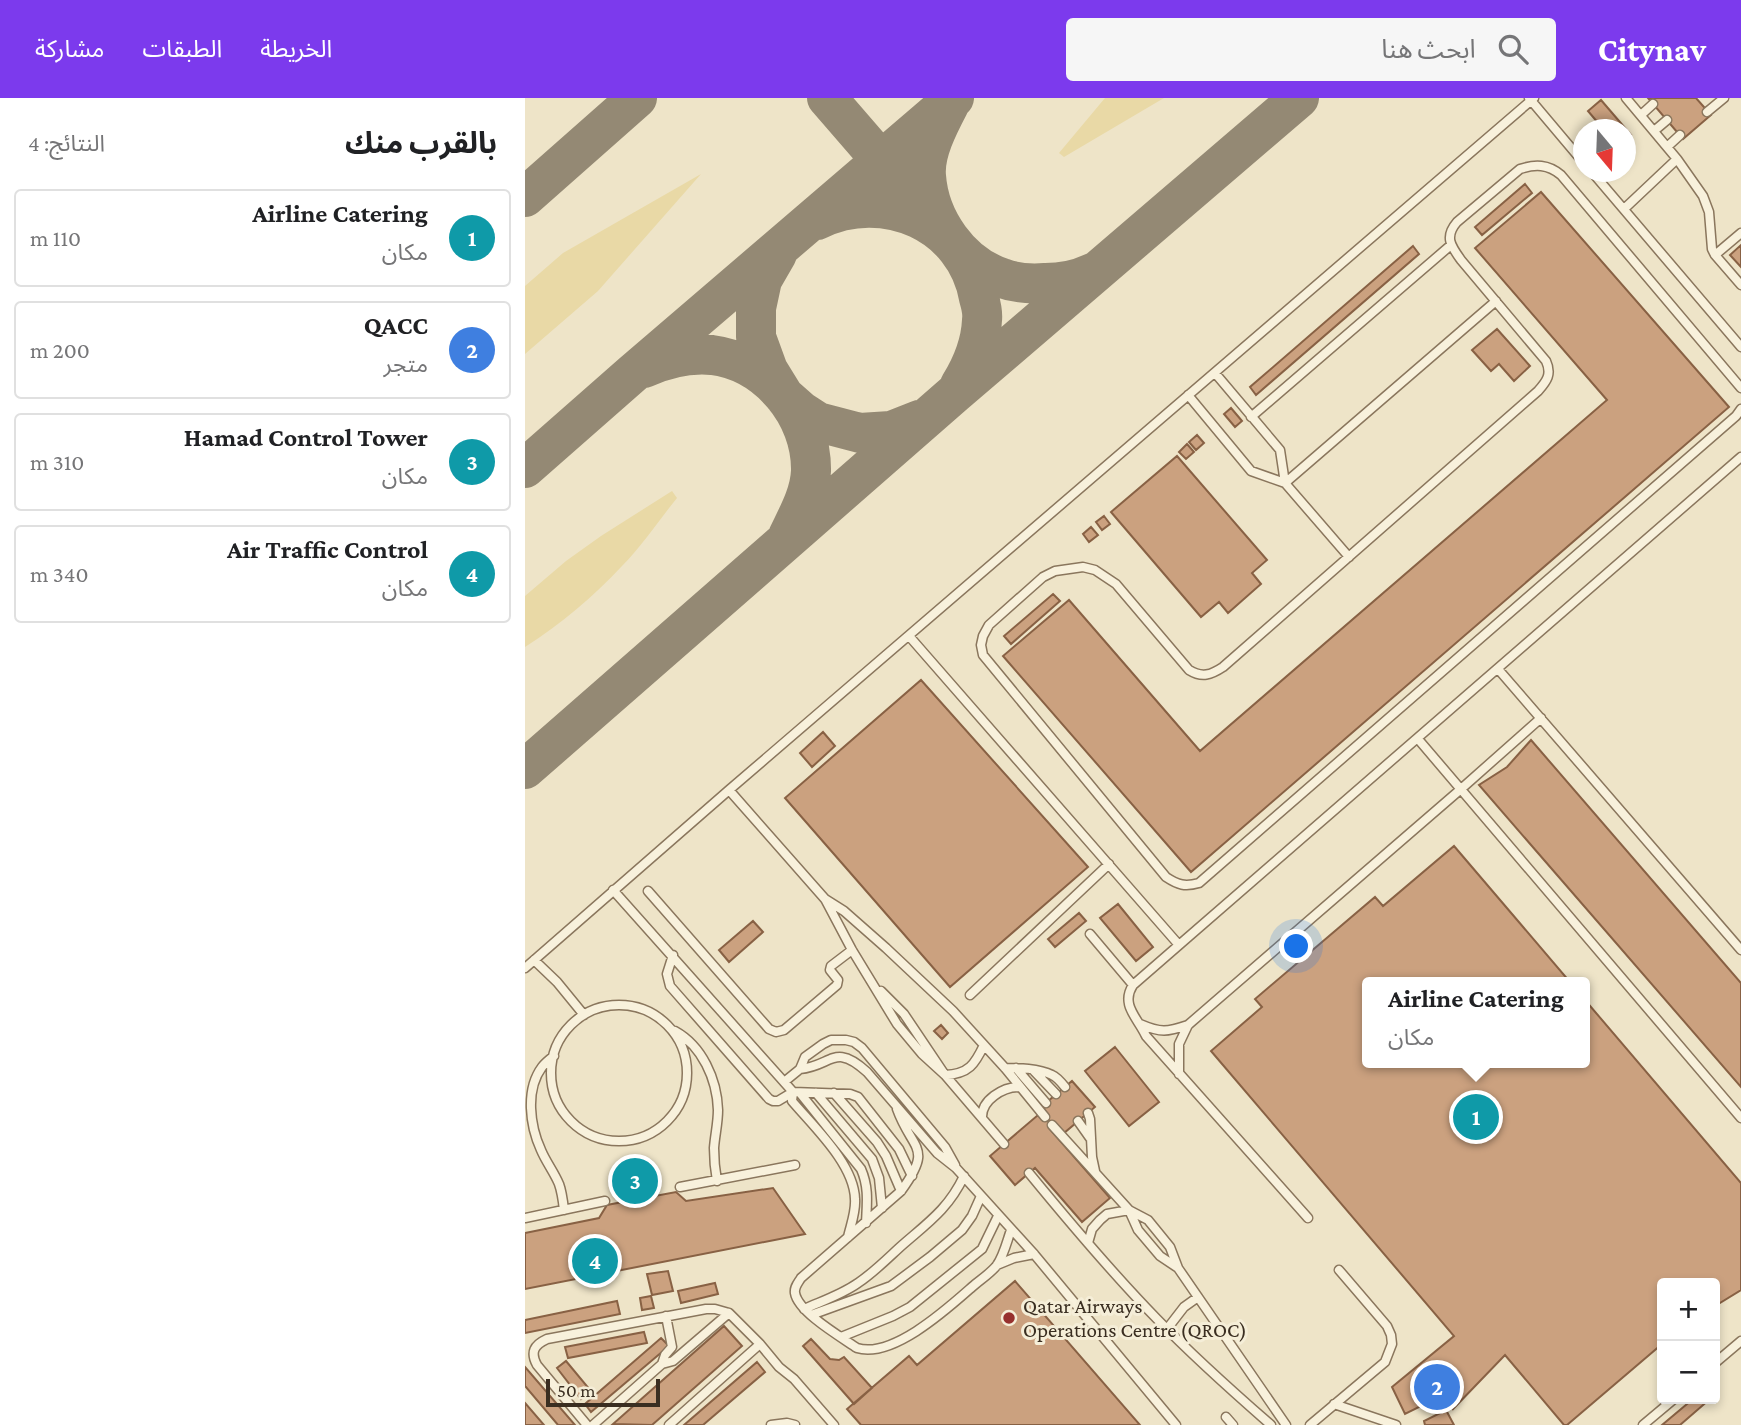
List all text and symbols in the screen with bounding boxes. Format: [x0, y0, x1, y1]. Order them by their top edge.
search box [1066, 18, 1556, 81]
icon: search [1494, 30, 1532, 68]
text: Citynav [1598, 31, 1706, 68]
text: مشاركة [35, 35, 104, 62]
text: الطبقات [142, 35, 222, 62]
text: الخريطة [260, 35, 332, 62]
text: ابحث هنا [1381, 35, 1476, 64]
north arrow [1573, 119, 1636, 182]
text: بالقرب منك [345, 126, 497, 159]
text: النتائج: 4 [28, 130, 105, 156]
text: Airline Catering [252, 199, 428, 228]
text: 110 m [30, 225, 81, 251]
text: 1 [468, 225, 476, 251]
text: مكان [382, 239, 428, 265]
text: QACC [364, 311, 428, 340]
text: 200 m [30, 337, 90, 363]
text: 2 [466, 337, 478, 363]
text: متجر [384, 351, 428, 377]
text: Hamad Control Tower [184, 423, 428, 452]
text: 310 m [30, 449, 84, 475]
text: 3 [466, 449, 478, 475]
text: مكان [382, 463, 428, 489]
text: Air Traffic Control [227, 535, 428, 564]
text: 340 m [30, 561, 88, 587]
text: 4 [466, 561, 478, 587]
text: مكان [382, 575, 428, 601]
your location [1279, 929, 1313, 963]
popup [1362, 977, 1590, 1068]
text: Airline Catering [1388, 984, 1564, 1013]
text: مكان [1388, 1024, 1434, 1050]
pin: 1 [1453, 1091, 1499, 1143]
pin: 3 [612, 1155, 658, 1207]
pin: 4 [572, 1235, 618, 1287]
map controls [1657, 1278, 1720, 1404]
button: + [1657, 1278, 1720, 1341]
place label: Qatar Airways Operations Centre (QROC) [1023, 1294, 1247, 1342]
marker: Qatar Airways Operations Centre (QROC) [1001, 1310, 1017, 1326]
button: − [1657, 1341, 1720, 1404]
pin: 2 [1414, 1361, 1460, 1413]
scale bar [546, 1376, 660, 1408]
text: 50 m [557, 1380, 596, 1401]

